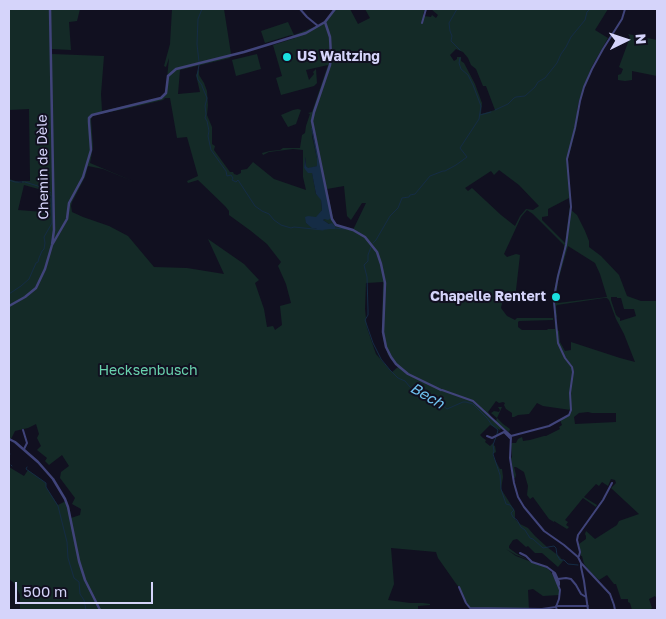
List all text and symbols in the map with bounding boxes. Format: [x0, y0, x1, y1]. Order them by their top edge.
north arrow [601, 15, 651, 65]
text: N [633, 33, 650, 45]
place label: US Waltzing [297, 49, 380, 65]
marker: US Waltzing [281, 51, 293, 63]
street label: Chemin de Dèle [34, 114, 52, 220]
place label: Chapelle Rentert [430, 289, 546, 305]
marker: Chapelle Rentert [550, 291, 562, 303]
park label: Hecksenbusch [98, 363, 198, 379]
water label: Bech [407, 379, 447, 413]
scale bar [18, 572, 155, 604]
text: 500 m [23, 582, 67, 600]

